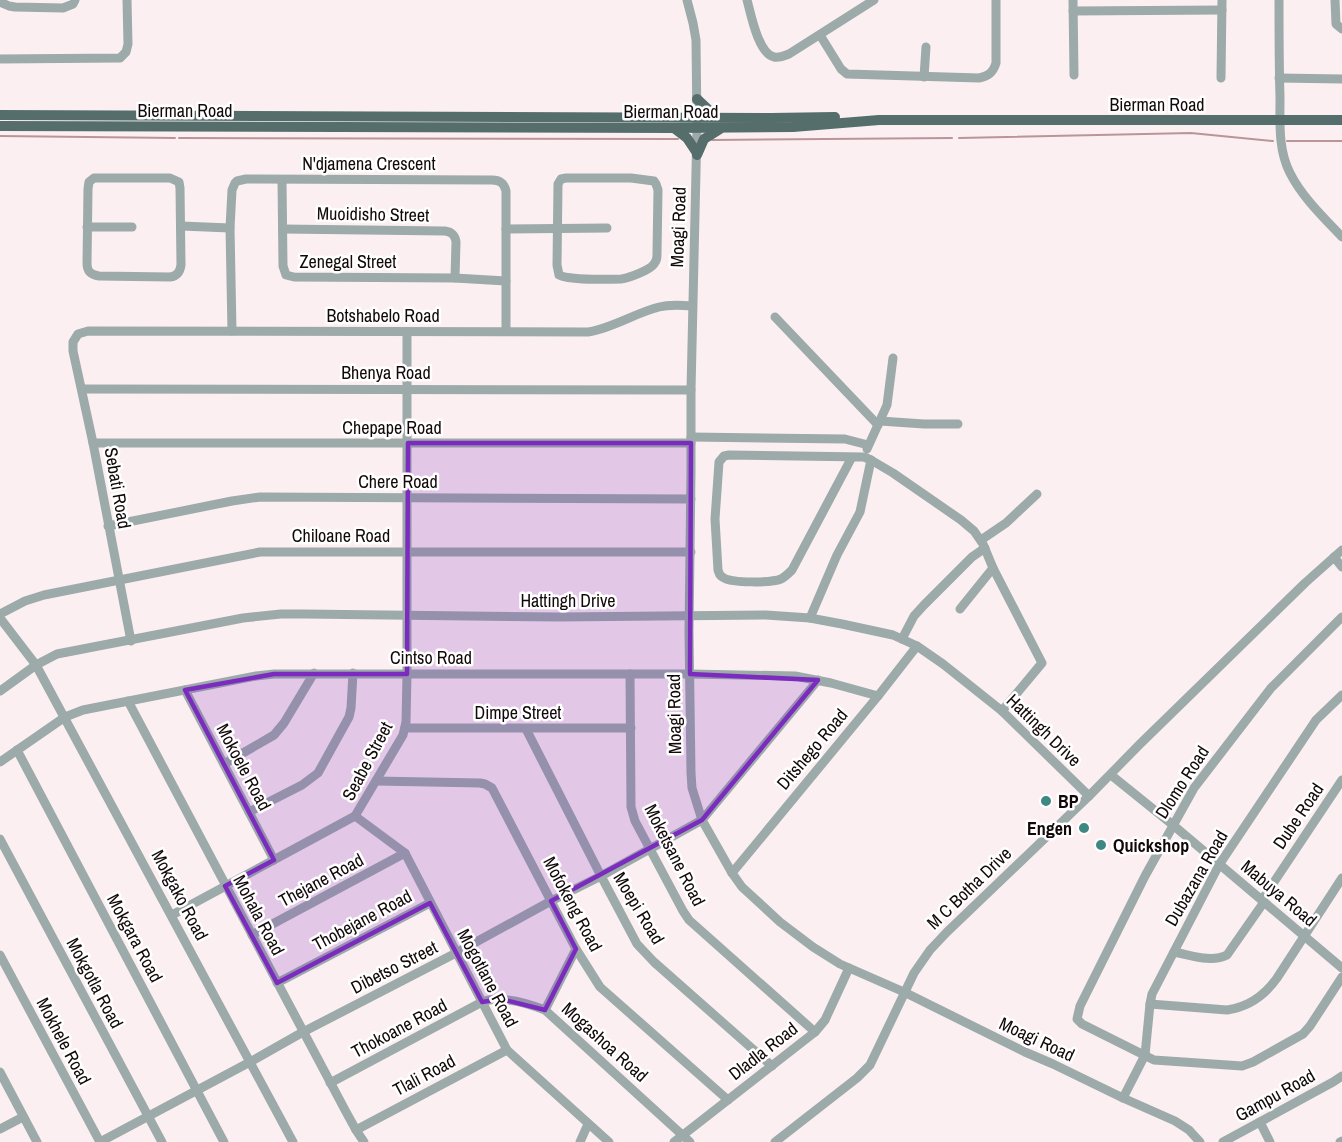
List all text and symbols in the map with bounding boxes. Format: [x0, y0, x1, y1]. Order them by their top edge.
street label: Bierman Road [1109, 92, 1205, 117]
street label: Bierman Road [137, 98, 233, 123]
street label: Bierman Road [623, 99, 719, 124]
street label: N'djamena Crescent [302, 151, 436, 176]
street label: Moagi Road [664, 186, 692, 268]
street label: Muoidisho Street [317, 201, 429, 227]
street label: Zenegal Street [300, 249, 396, 274]
street label: Botshabelo Road [326, 303, 440, 328]
street label: Bhenya Road [341, 360, 431, 385]
street label: Chepape Road [342, 415, 442, 440]
street label: Sebati Road [99, 445, 137, 531]
street label: Chere Road [358, 469, 438, 494]
street label: Chiloane Road [292, 523, 390, 548]
street label: Hattingh Drive [520, 588, 616, 613]
street label: Cintso Road [390, 645, 472, 670]
street label: Moagi Road [661, 674, 687, 754]
street label: Hattingh Drive [1001, 688, 1087, 772]
street label: Dimpe Street [475, 700, 561, 725]
street label: Ditshego Road [771, 703, 853, 795]
street label: Seabe Street [336, 717, 398, 805]
street label: Mokoele Road [211, 719, 277, 815]
street label: Dlomo Road [1149, 741, 1215, 823]
street label: Dube Road [1267, 778, 1329, 854]
place label: BP [1058, 789, 1079, 814]
marker: BP [1039, 794, 1053, 808]
street label: Moketsane Road [639, 800, 711, 910]
place label: Engen [1027, 816, 1072, 841]
marker: Engen [1077, 821, 1091, 835]
street label: Dubazana Road [1159, 826, 1233, 930]
place label: Quickshop [1113, 833, 1189, 858]
marker: Quickshop [1094, 838, 1108, 852]
street label: M C Botha Drive [921, 841, 1017, 935]
street label: Mokgako Road [146, 845, 214, 945]
street label: Thejane Road [274, 847, 368, 913]
street label: Mofokeng Road [538, 852, 608, 956]
street label: Mabuya Road [1236, 854, 1322, 932]
street label: Moepi Road [608, 867, 670, 949]
street label: Mohala Road [227, 870, 291, 960]
street label: Thobejane Road [308, 883, 416, 957]
street label: Mokgara Road [101, 889, 169, 987]
street label: Mogotlane Road [452, 924, 524, 1032]
street label: Mokgotla Road [61, 933, 129, 1033]
street label: Dibetso Street [346, 934, 442, 1000]
street label: Thokoane Road [347, 992, 451, 1064]
street label: Mokhele Road [31, 993, 97, 1089]
street label: Mogashoa Road [556, 996, 654, 1088]
street label: Moagi Road [995, 1011, 1079, 1067]
street label: Dladla Road [723, 1016, 803, 1086]
street label: Tlali Road [388, 1048, 460, 1102]
street label: Gampu Road [1231, 1063, 1319, 1127]

